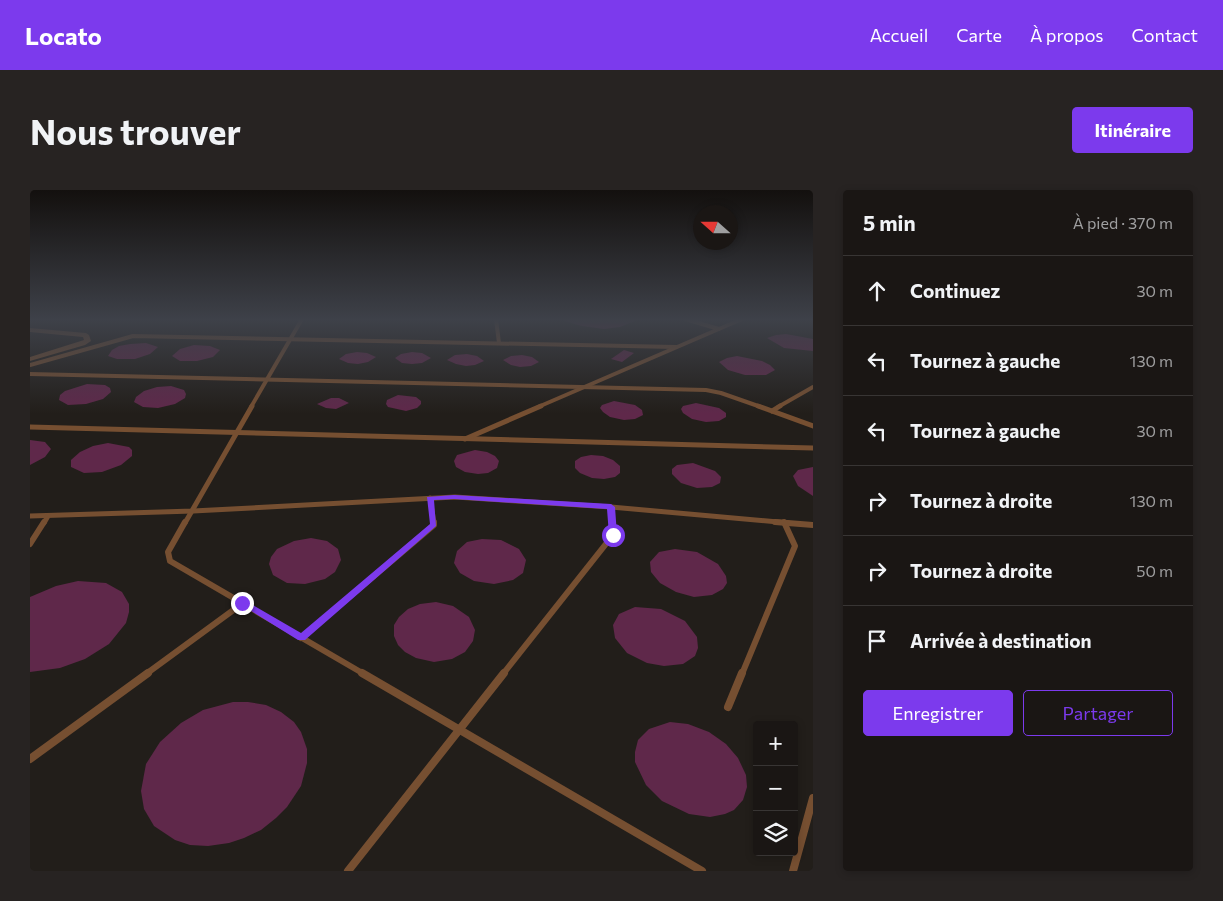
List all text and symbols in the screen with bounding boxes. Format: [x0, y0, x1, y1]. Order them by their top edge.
text: Locato [25, 21, 102, 50]
text: Accueil [870, 24, 928, 46]
text: Carte [956, 24, 1002, 46]
text: À propos [1030, 24, 1104, 46]
text: Contact [1132, 24, 1198, 46]
button: Itinéraire [1072, 107, 1193, 153]
text: Nous trouver [30, 109, 241, 152]
north arrow [693, 205, 738, 250]
text: 5 min [863, 210, 916, 235]
text: À pied · 370 m [1073, 213, 1173, 232]
icon: ahead [863, 277, 891, 305]
text: Continuez [910, 279, 1000, 302]
text: 30 m [1136, 281, 1173, 300]
icon: left [863, 347, 891, 375]
text: Tournez à gauche [910, 349, 1060, 372]
text: 130 m [1130, 351, 1173, 370]
icon: left [863, 417, 891, 445]
text: Tournez à gauche [910, 419, 1060, 442]
text: 30 m [1136, 421, 1173, 440]
icon: right [863, 487, 891, 515]
text: Tournez à droite [910, 489, 1052, 512]
text: 130 m [1130, 491, 1173, 510]
route start [602, 524, 625, 547]
icon: right [863, 557, 891, 585]
text: Tournez à droite [910, 559, 1052, 582]
text: 50 m [1136, 561, 1173, 580]
route end [231, 592, 254, 615]
icon: arrive [863, 627, 891, 655]
text: Arrivée à destination [910, 629, 1092, 652]
button: Enregistrer [863, 690, 1013, 736]
button: Partager [1023, 690, 1173, 736]
map controls [753, 721, 798, 856]
button: + [753, 721, 798, 766]
button: − [753, 766, 798, 811]
button: layers [753, 811, 798, 856]

